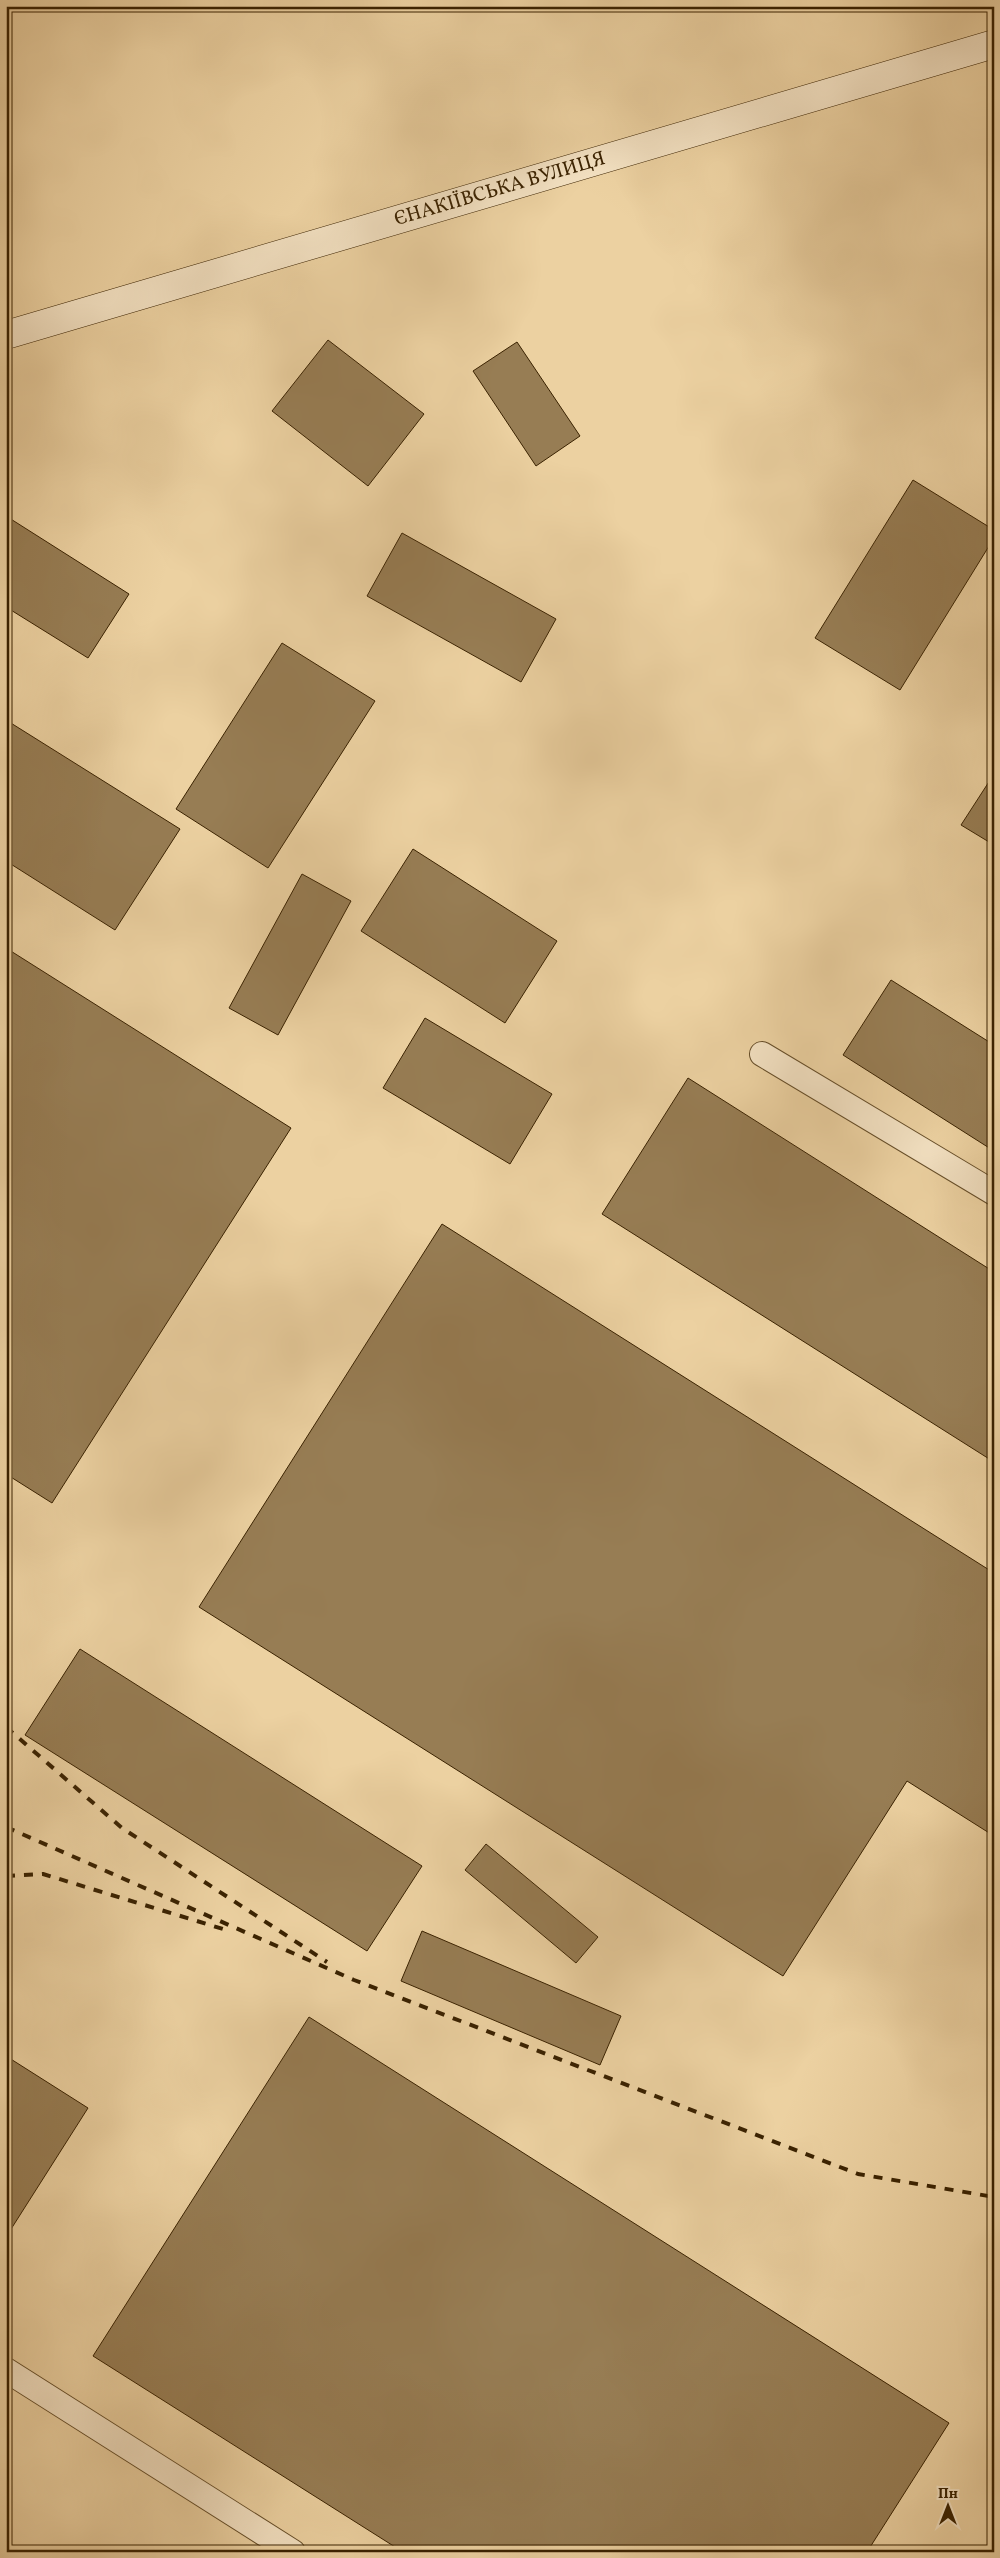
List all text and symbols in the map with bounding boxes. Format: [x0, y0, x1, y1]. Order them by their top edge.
street label: ЄНАКІЇВСЬКА ВУЛИЦЯ [391, 145, 609, 234]
north arrow [922, 2480, 972, 2530]
text: Пн [938, 2485, 958, 2504]

